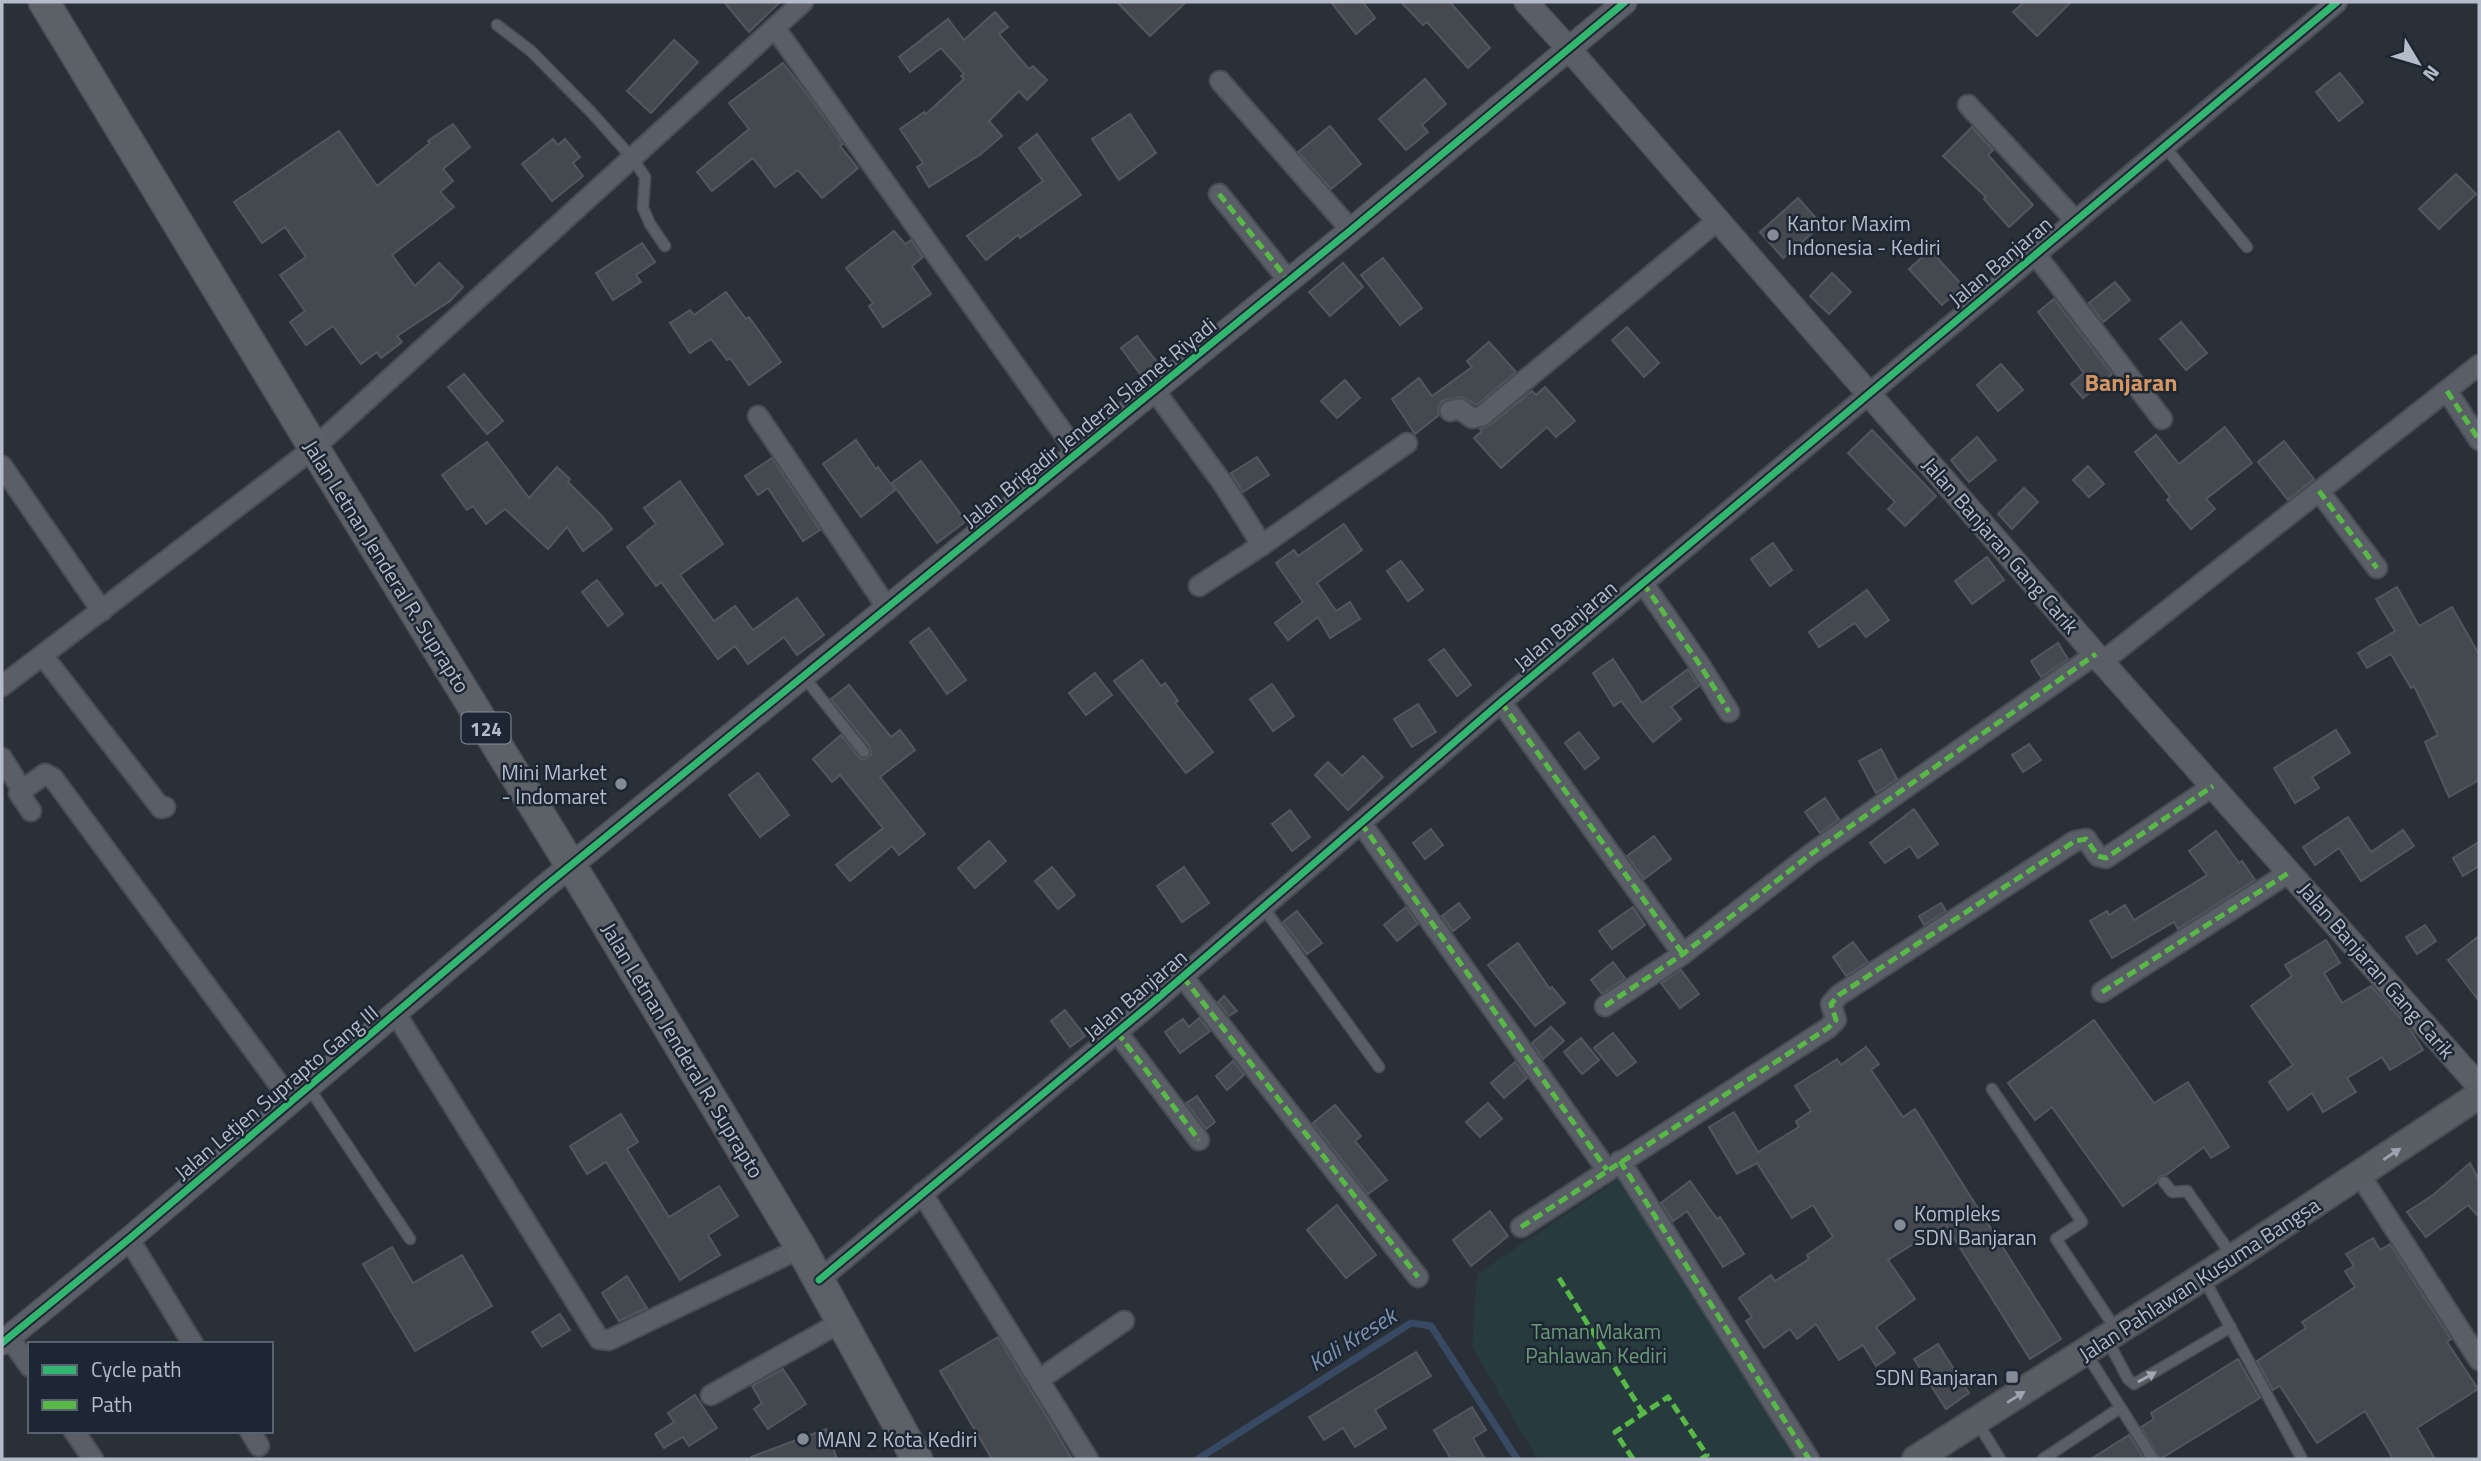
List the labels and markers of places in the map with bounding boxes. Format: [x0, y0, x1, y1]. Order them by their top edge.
place label: Kantor Maxim Indonesia - Kediri [1787, 207, 1941, 263]
marker: Kantor Maxim Indonesia - Kediri [1765, 227, 1781, 243]
place label: Mini Market - Indomaret [501, 756, 608, 812]
marker: Mini Market - Indomaret [613, 776, 629, 792]
place label: Kompleks SDN Banjaran [1914, 1197, 2037, 1253]
marker: Kompleks SDN Banjaran [1892, 1217, 1908, 1233]
place label: SDN Banjaran [1875, 1361, 1998, 1393]
marker: SDN Banjaran [2004, 1369, 2020, 1385]
place label: MAN 2 Kota Kediri [817, 1423, 977, 1455]
marker: MAN 2 Kota Kediri [795, 1431, 811, 1447]

